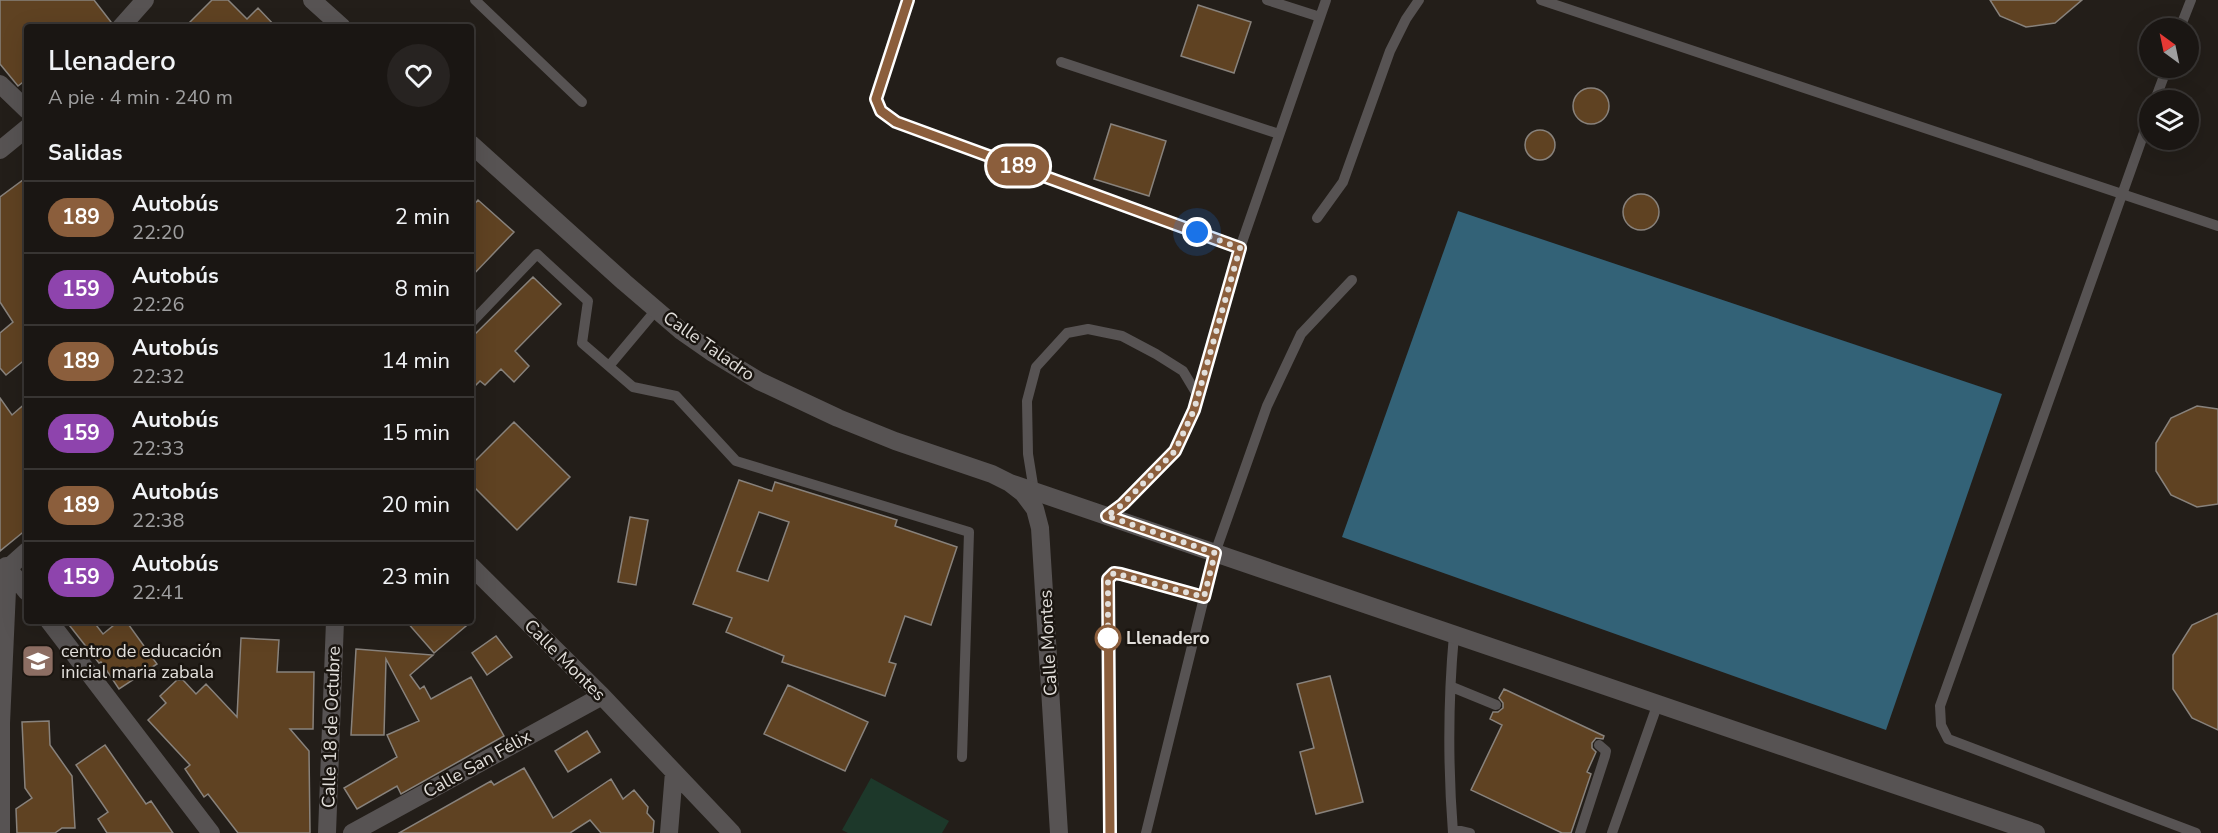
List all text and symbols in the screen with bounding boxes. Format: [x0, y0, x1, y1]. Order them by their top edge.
north arrow [2139, 18, 2199, 78]
map controls [2139, 18, 2199, 150]
text: Llenadero [48, 42, 176, 80]
button: heart [387, 44, 450, 107]
text: A pie · 4 min · 240 m [48, 84, 233, 111]
button: layers [2139, 90, 2199, 150]
text: Salidas [48, 138, 123, 168]
line badge: 189 [984, 146, 1052, 186]
text: 189 [999, 152, 1037, 180]
text: Autobús [132, 189, 219, 219]
text: 2 min [395, 202, 450, 232]
text: 189 [62, 203, 100, 231]
your location [1182, 217, 1212, 247]
text: 22:20 [132, 219, 185, 246]
text: Autobús [132, 261, 219, 291]
text: 8 min [395, 274, 450, 304]
text: 159 [62, 275, 100, 303]
text: 22:26 [132, 291, 185, 318]
street label: Calle Taladro [658, 306, 760, 386]
text: Autobús [132, 333, 219, 363]
text: 14 min [382, 346, 450, 376]
text: 189 [62, 347, 100, 375]
text: 22:32 [132, 363, 185, 390]
text: Autobús [132, 405, 219, 435]
text: 15 min [382, 418, 450, 448]
text: 159 [62, 419, 100, 447]
text: 22:33 [132, 435, 185, 462]
text: Autobús [132, 477, 219, 507]
text: 20 min [382, 490, 450, 520]
text: 189 [62, 491, 100, 519]
text: 22:38 [132, 507, 185, 534]
text: Autobús [132, 549, 219, 579]
text: 23 min [382, 562, 450, 592]
text: 159 [62, 563, 100, 591]
text: 22:41 [132, 579, 185, 606]
street label: Calle Montes [1033, 589, 1063, 697]
street label: Calle Montes [519, 614, 611, 706]
marker: Llenadero [1095, 625, 1121, 651]
place label: Llenadero [1126, 626, 1210, 650]
place label: centro de educación inicial maria zabala [61, 639, 222, 684]
school or university icon: centro de educación inicial maria zabala [20, 643, 56, 679]
street label: Calle 18 de Octubre [316, 646, 346, 808]
street label: Calle San Félix [419, 724, 536, 803]

